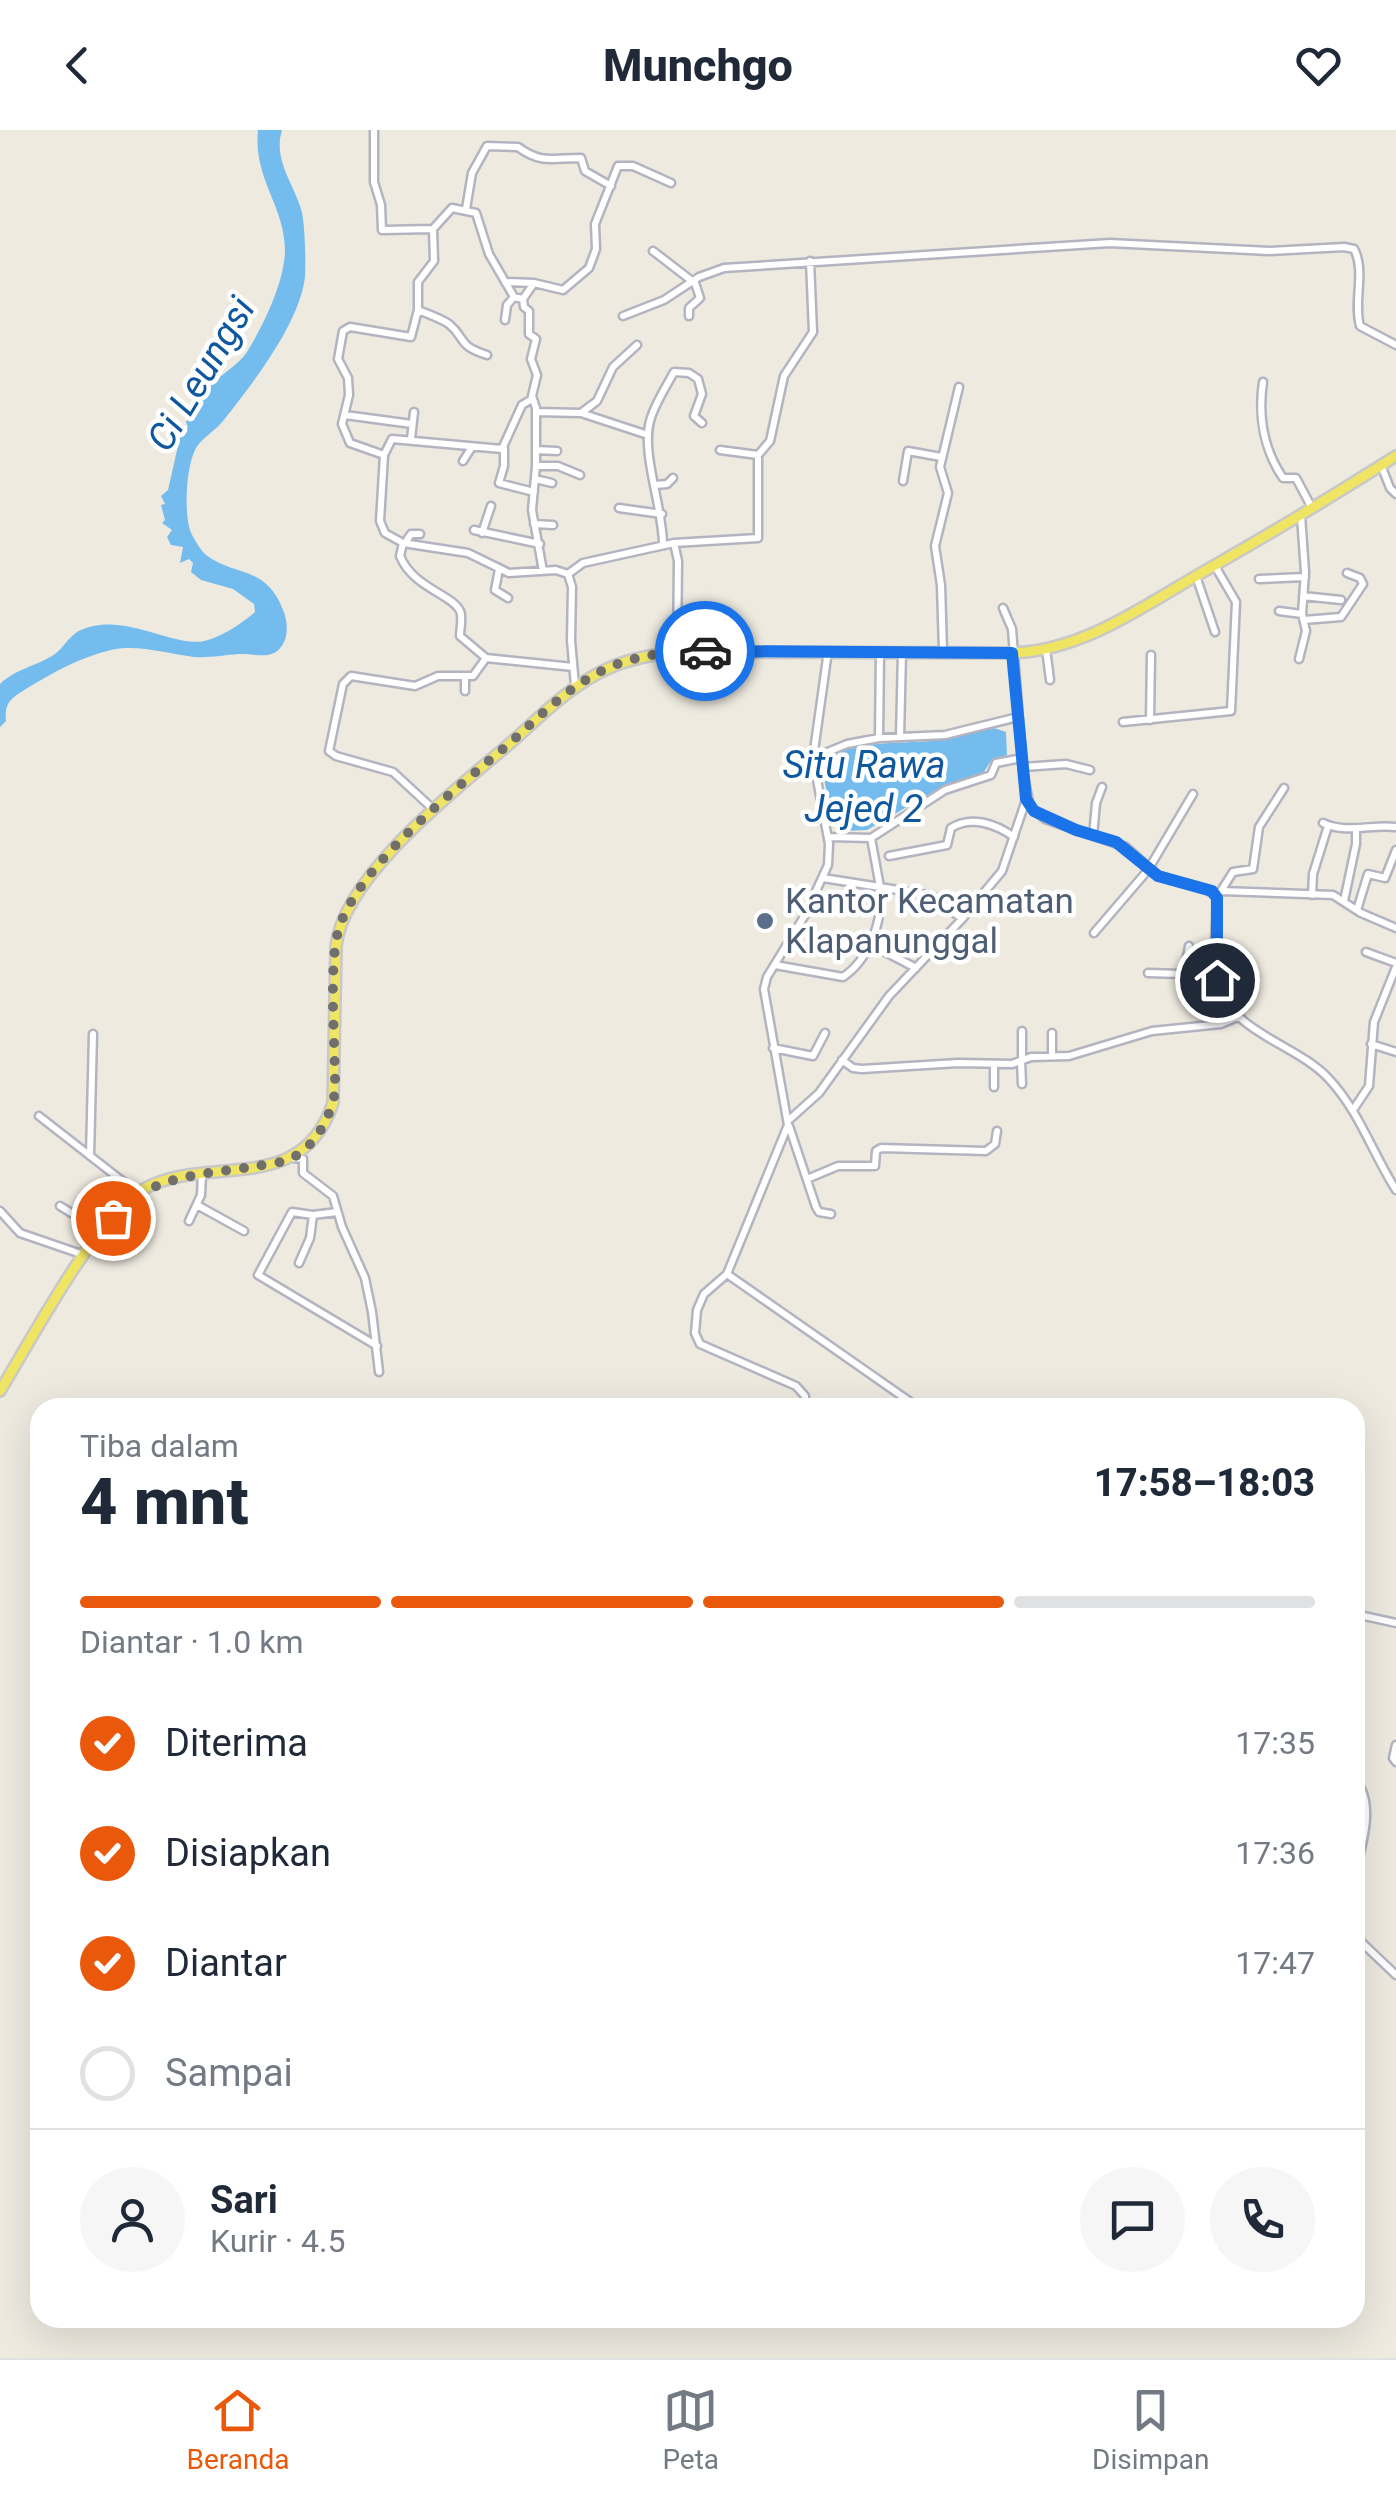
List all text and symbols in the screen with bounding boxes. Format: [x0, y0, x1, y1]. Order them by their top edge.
icon: back [50, 38, 105, 93]
icon: heart [1291, 38, 1346, 93]
text: Munchgo [603, 39, 793, 92]
water label: Ci Leungsi [138, 289, 264, 459]
courier [655, 601, 755, 701]
icon: car [678, 624, 733, 679]
water label: Situ Rawa Jejed 2 [782, 743, 946, 831]
place label: Kantor Kecamatan Klapanunggal [785, 881, 1074, 962]
marker: Kantor Kecamatan Klapanunggal [754, 910, 776, 932]
pin [1175, 938, 1260, 1023]
icon: home [1190, 953, 1245, 1008]
pin [71, 1176, 156, 1261]
icon: bag [86, 1191, 141, 1246]
text: Tiba dalam [80, 1427, 239, 1465]
text: 17:58–18:03 [1094, 1461, 1315, 1505]
text: 4 mnt [80, 1464, 249, 1540]
text: Diantar · 1.0 km [80, 1623, 303, 1661]
icon: check [80, 1716, 135, 1771]
text: Diterima [165, 1721, 308, 1765]
text: 17:35 [1235, 1724, 1315, 1762]
icon: check [80, 1826, 135, 1881]
text: Disiapkan [165, 1831, 331, 1875]
text: 17:36 [1235, 1834, 1315, 1872]
icon: check [80, 1936, 135, 1991]
text: Diantar [165, 1941, 287, 1985]
text: 17:47 [1235, 1944, 1315, 1982]
text: Sampai [165, 2051, 293, 2095]
button: person [80, 2167, 185, 2272]
button: chat [1080, 2167, 1185, 2272]
button: phone [1210, 2167, 1315, 2272]
text: Sari [210, 2178, 278, 2222]
text: Kurir · 4.5 [210, 2222, 345, 2260]
tab: Beranda [186, 2383, 289, 2476]
tab: Peta [662, 2383, 719, 2476]
tab: Disimpan [1092, 2383, 1209, 2476]

